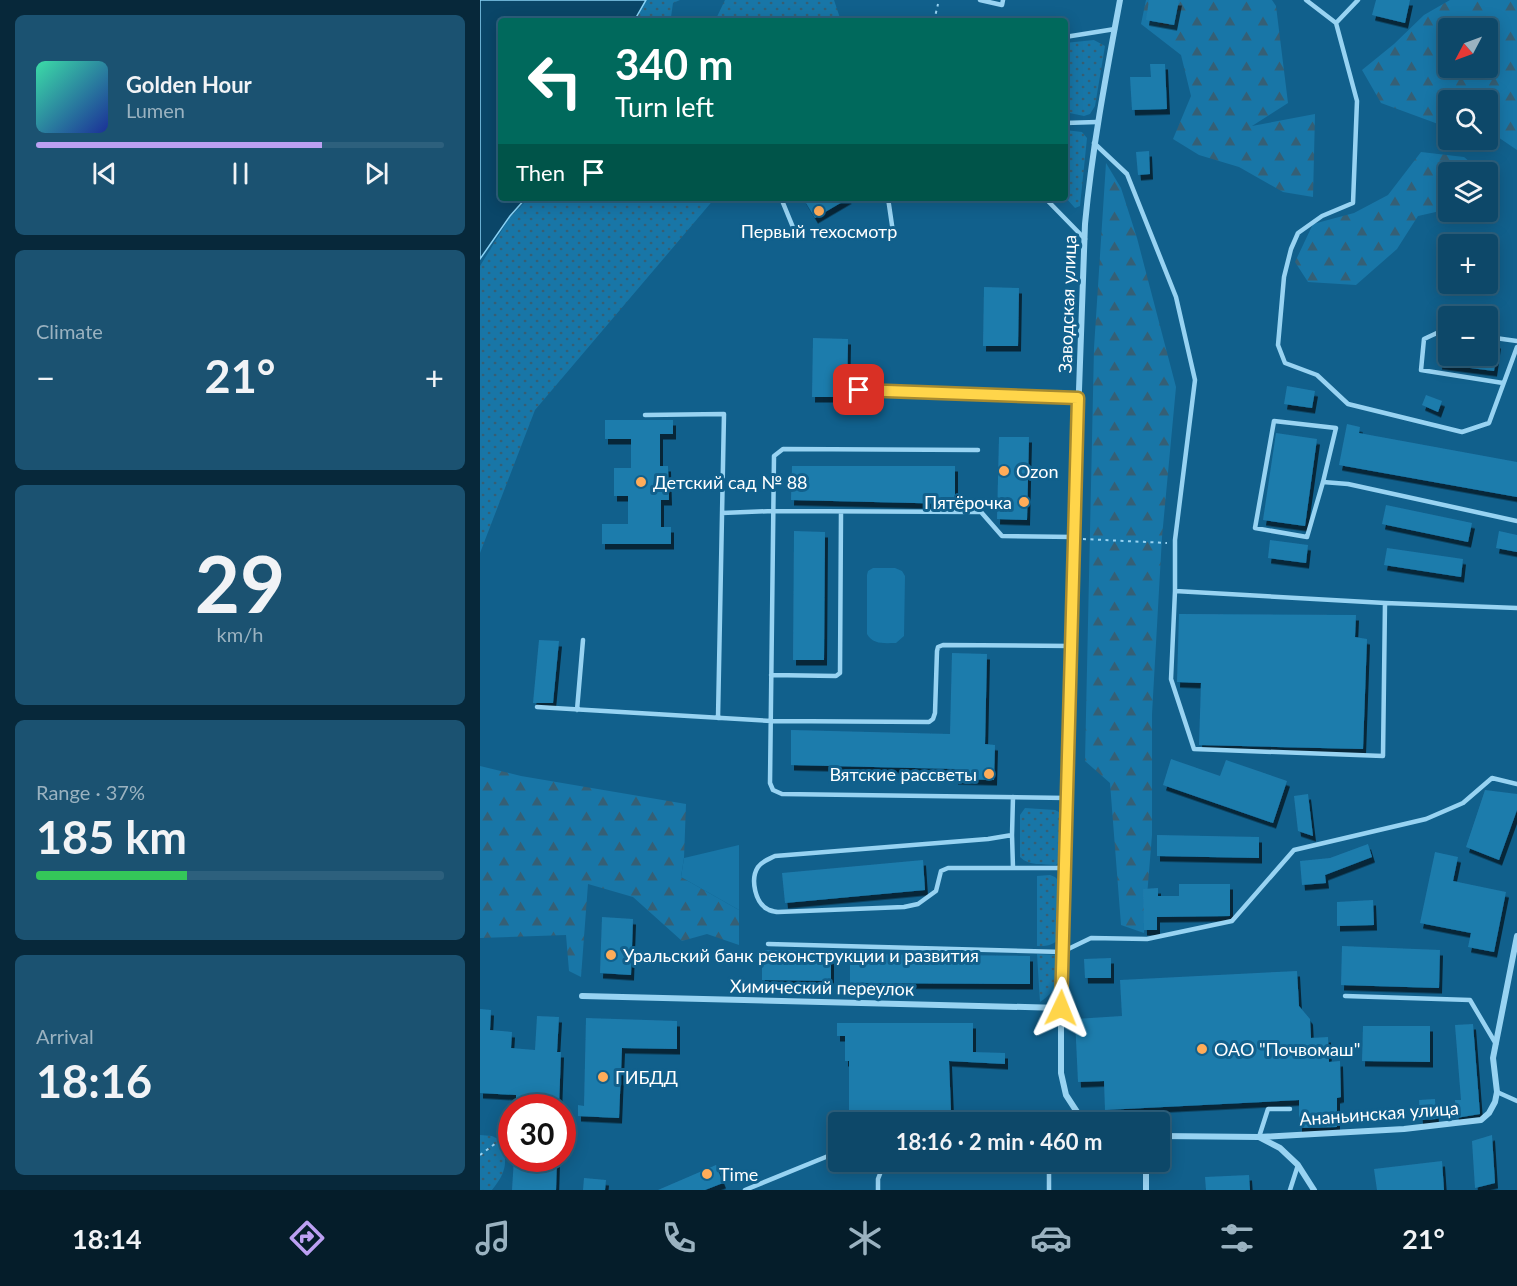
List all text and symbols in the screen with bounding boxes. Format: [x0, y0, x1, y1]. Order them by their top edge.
north arrow [1438, 18, 1498, 78]
map controls [1438, 18, 1498, 366]
text: 340 m [615, 39, 733, 89]
icon: left [516, 42, 594, 120]
text: Golden Hour [126, 71, 252, 98]
text: Turn left [615, 90, 714, 123]
button: search [1438, 90, 1498, 150]
text: Lumen [126, 98, 185, 122]
icon: arrive [577, 156, 610, 189]
icon: previous [88, 157, 121, 190]
icon: pause [224, 157, 257, 190]
icon: next [360, 157, 393, 190]
text: Then [516, 159, 565, 186]
button: layers [1438, 162, 1498, 222]
marker: Первый техосмотр [812, 204, 826, 218]
place label: Первый техосмотр [741, 220, 897, 242]
street label: Заводская улица [1054, 234, 1080, 374]
button: + [1438, 234, 1498, 294]
button: − [1438, 306, 1498, 366]
text: Climate [36, 319, 103, 343]
text: 21° [205, 349, 275, 403]
text: − [36, 357, 55, 397]
text: + [425, 357, 444, 397]
pin [833, 364, 884, 415]
icon: arrive [842, 373, 875, 406]
place label: Ozon [1016, 460, 1058, 482]
marker: Ozon [997, 464, 1011, 478]
place label: Детский сад № 88 [653, 471, 808, 493]
marker: Детский сад № 88 [634, 475, 648, 489]
place label: Пятёрочка [924, 491, 1012, 513]
marker: Пятёрочка [1017, 495, 1031, 509]
text: 29 [195, 536, 285, 630]
text: km/h [217, 622, 263, 646]
place label: Вятские рассветы [829, 763, 977, 785]
marker: Вятские рассветы [982, 767, 996, 781]
text: Range · 37% [36, 780, 145, 804]
text: 185 km [36, 810, 187, 864]
place label: Уральский банк реконструкции и развития [623, 944, 979, 966]
marker: Уральский банк реконструкции и развития [604, 948, 618, 962]
street label: Химический переулок [730, 974, 915, 1000]
position arrow [1029, 976, 1093, 1040]
text: Arrival [36, 1024, 94, 1048]
place label: ОАО "Почвомаш" [1214, 1038, 1360, 1060]
marker: ОАО "Почвомаш" [1195, 1042, 1209, 1056]
text: 18:16 [36, 1054, 152, 1108]
place label: ГИБДД [615, 1066, 678, 1088]
marker: ГИБДД [596, 1070, 610, 1084]
speed limit sign: 30 [498, 1094, 576, 1172]
street label: Ананьинская улица [1298, 1096, 1460, 1130]
text: 18:16 · 2 min · 460 m [896, 1128, 1102, 1155]
place label: Time [719, 1163, 758, 1185]
marker: Time [700, 1167, 714, 1181]
icon: directions [286, 1217, 328, 1259]
icon: music [472, 1217, 514, 1259]
icon: phone [658, 1217, 700, 1259]
icon: climate [844, 1217, 886, 1259]
icon: car [1030, 1217, 1072, 1259]
icon: filters [1216, 1217, 1258, 1259]
text: 18:14 [72, 1222, 142, 1255]
text: 21° [1402, 1222, 1445, 1255]

